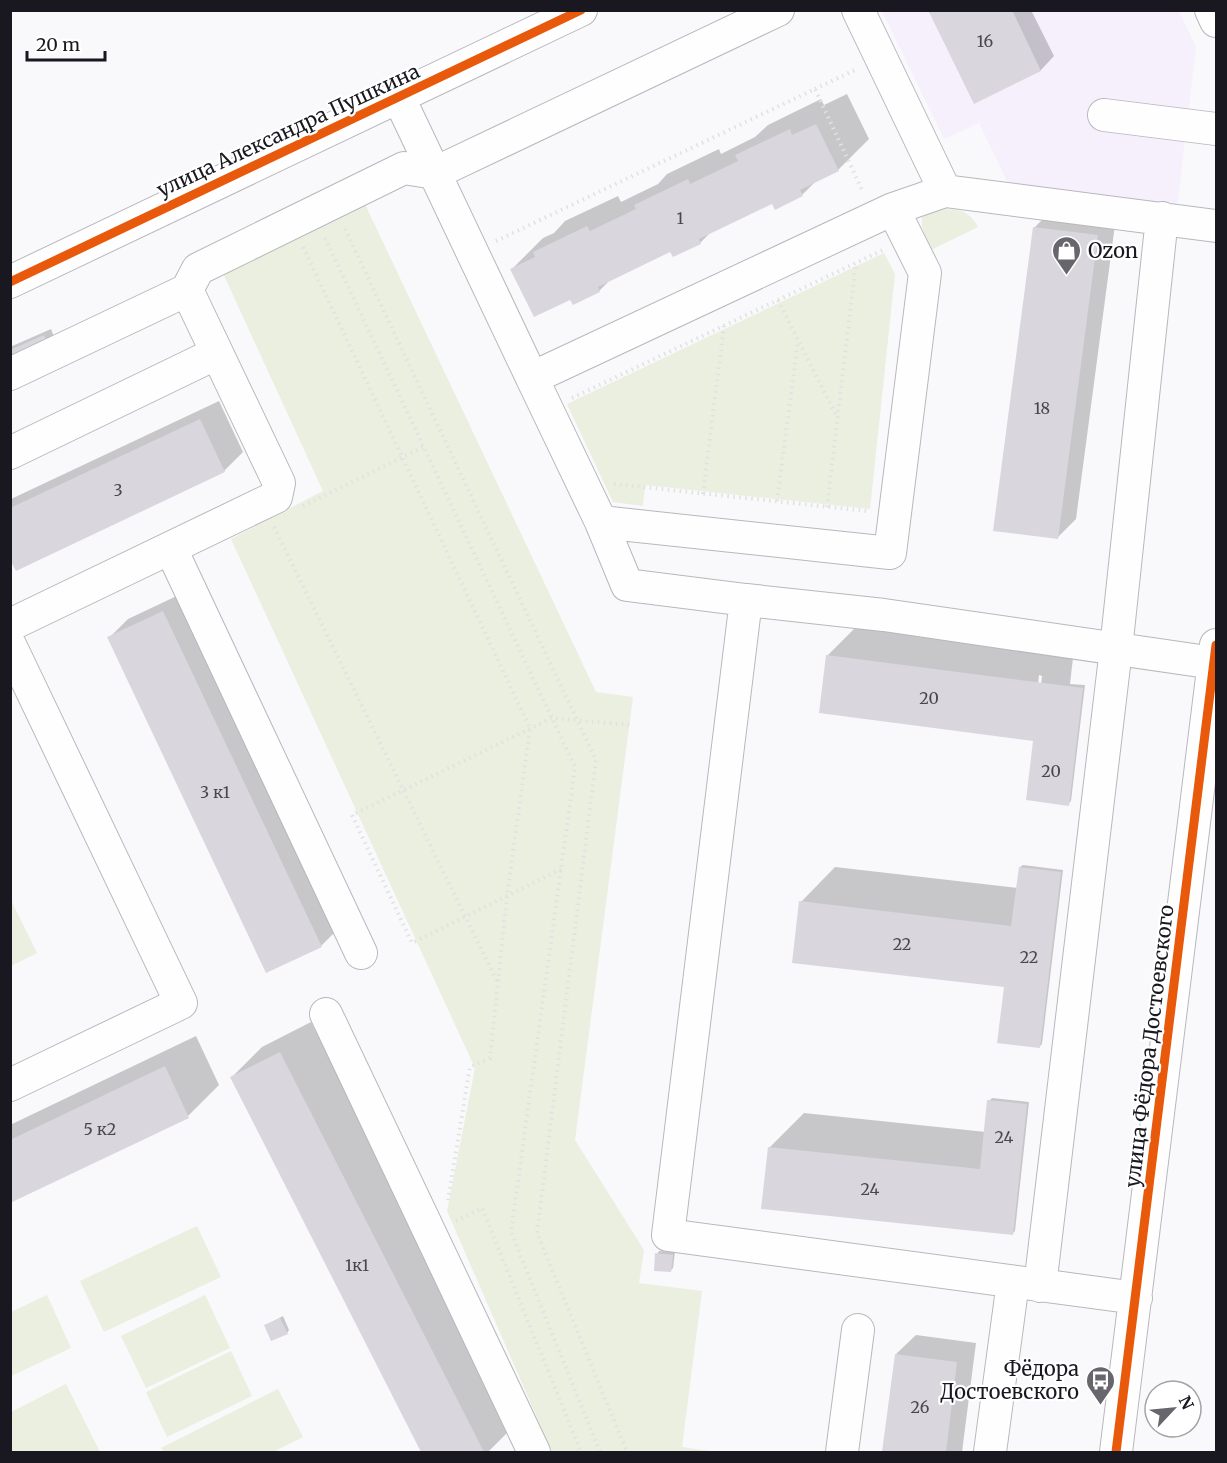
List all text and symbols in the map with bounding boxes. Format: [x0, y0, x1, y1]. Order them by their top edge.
scale bar [27, 24, 105, 62]
house number: 16 [977, 31, 993, 51]
text: 20 m [36, 33, 80, 56]
street label: улица Александра Пушкина [153, 58, 424, 202]
house number: 1 [676, 208, 684, 228]
shop icon: Ozon [1051, 234, 1083, 276]
place label: Ozon [1088, 238, 1138, 263]
house number: 18 [1034, 398, 1050, 418]
house number: 3 [113, 480, 123, 500]
house number: 20 [919, 688, 939, 708]
house number: 20 [1041, 761, 1061, 781]
house number: 3 к1 [200, 782, 230, 802]
street label: улица Фёдора Достоевского [1119, 903, 1179, 1189]
house number: 22 [893, 934, 911, 954]
house number: 22 [1020, 947, 1038, 967]
house number: 5 к2 [84, 1119, 116, 1139]
house number: 24 [995, 1127, 1014, 1147]
house number: 24 [861, 1179, 880, 1199]
house number: 1к1 [345, 1255, 369, 1275]
place label: Фёдора Достоевского [940, 1356, 1079, 1404]
bus stop icon: Фёдора Достоевского [1084, 1364, 1116, 1406]
north arrow [1143, 1379, 1203, 1439]
text: N [1175, 1392, 1198, 1413]
house number: 26 [911, 1397, 930, 1417]

